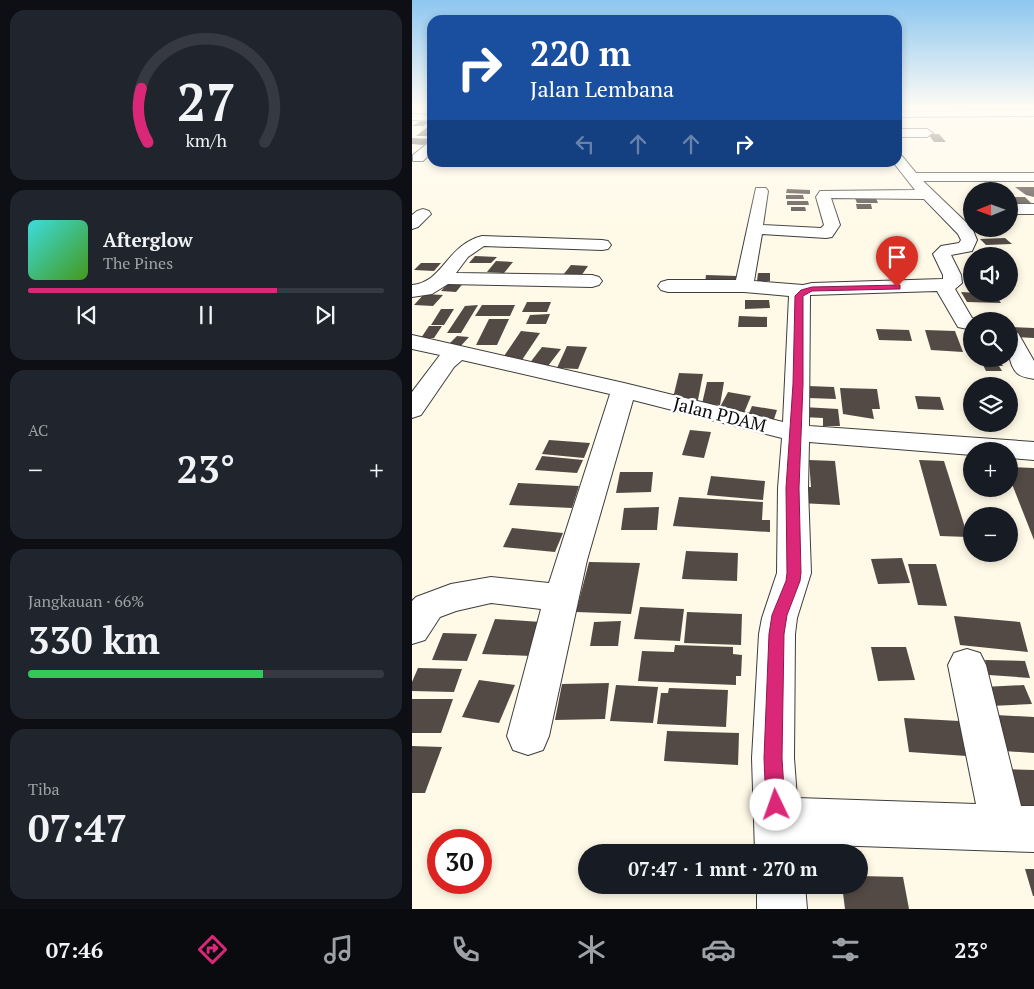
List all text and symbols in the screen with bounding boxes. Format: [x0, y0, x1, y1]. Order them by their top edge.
text: 220 m [530, 30, 631, 76]
icon: right [447, 35, 512, 100]
text: 27 [177, 67, 235, 136]
text: Jalan Lembana [530, 74, 674, 103]
text: km/h [185, 128, 227, 152]
icon: left [571, 130, 599, 158]
icon: ahead [624, 130, 652, 158]
icon: ahead [677, 130, 705, 158]
icon: right [730, 130, 758, 158]
north arrow [963, 182, 1018, 238]
map controls [963, 182, 1018, 562]
text: Afterglow [103, 227, 193, 252]
pin [876, 236, 918, 287]
icon: arrive [883, 243, 911, 271]
button: sound [963, 247, 1018, 302]
text: The Pines [103, 252, 173, 274]
icon: previous [73, 301, 101, 329]
icon: pause [192, 301, 220, 329]
icon: next [311, 301, 339, 329]
button: search [963, 312, 1018, 367]
button: layers [963, 377, 1018, 432]
street label: Jalan PDAM [671, 391, 769, 437]
text: AC [28, 419, 48, 441]
button: + [963, 442, 1018, 497]
text: 23° [177, 444, 235, 494]
text: − [28, 451, 43, 488]
text: + [369, 451, 384, 488]
button: − [963, 507, 1018, 562]
text: Jangkauan · 66% [28, 590, 144, 612]
text: 330 km [28, 615, 160, 665]
text: Tiba [28, 778, 60, 800]
position arrow [749, 778, 801, 830]
text: 07:47 [28, 803, 127, 853]
speed limit sign: 30 [427, 829, 492, 894]
text: 07:47 · 1 mnt · 270 m [628, 856, 818, 881]
icon: directions [195, 932, 230, 967]
icon: music [321, 932, 356, 967]
icon: phone [448, 932, 483, 967]
icon: climate [574, 932, 609, 967]
icon: car [701, 932, 736, 967]
icon: filters [828, 932, 863, 967]
text: 07:46 [46, 935, 103, 964]
text: 23° [954, 935, 988, 964]

